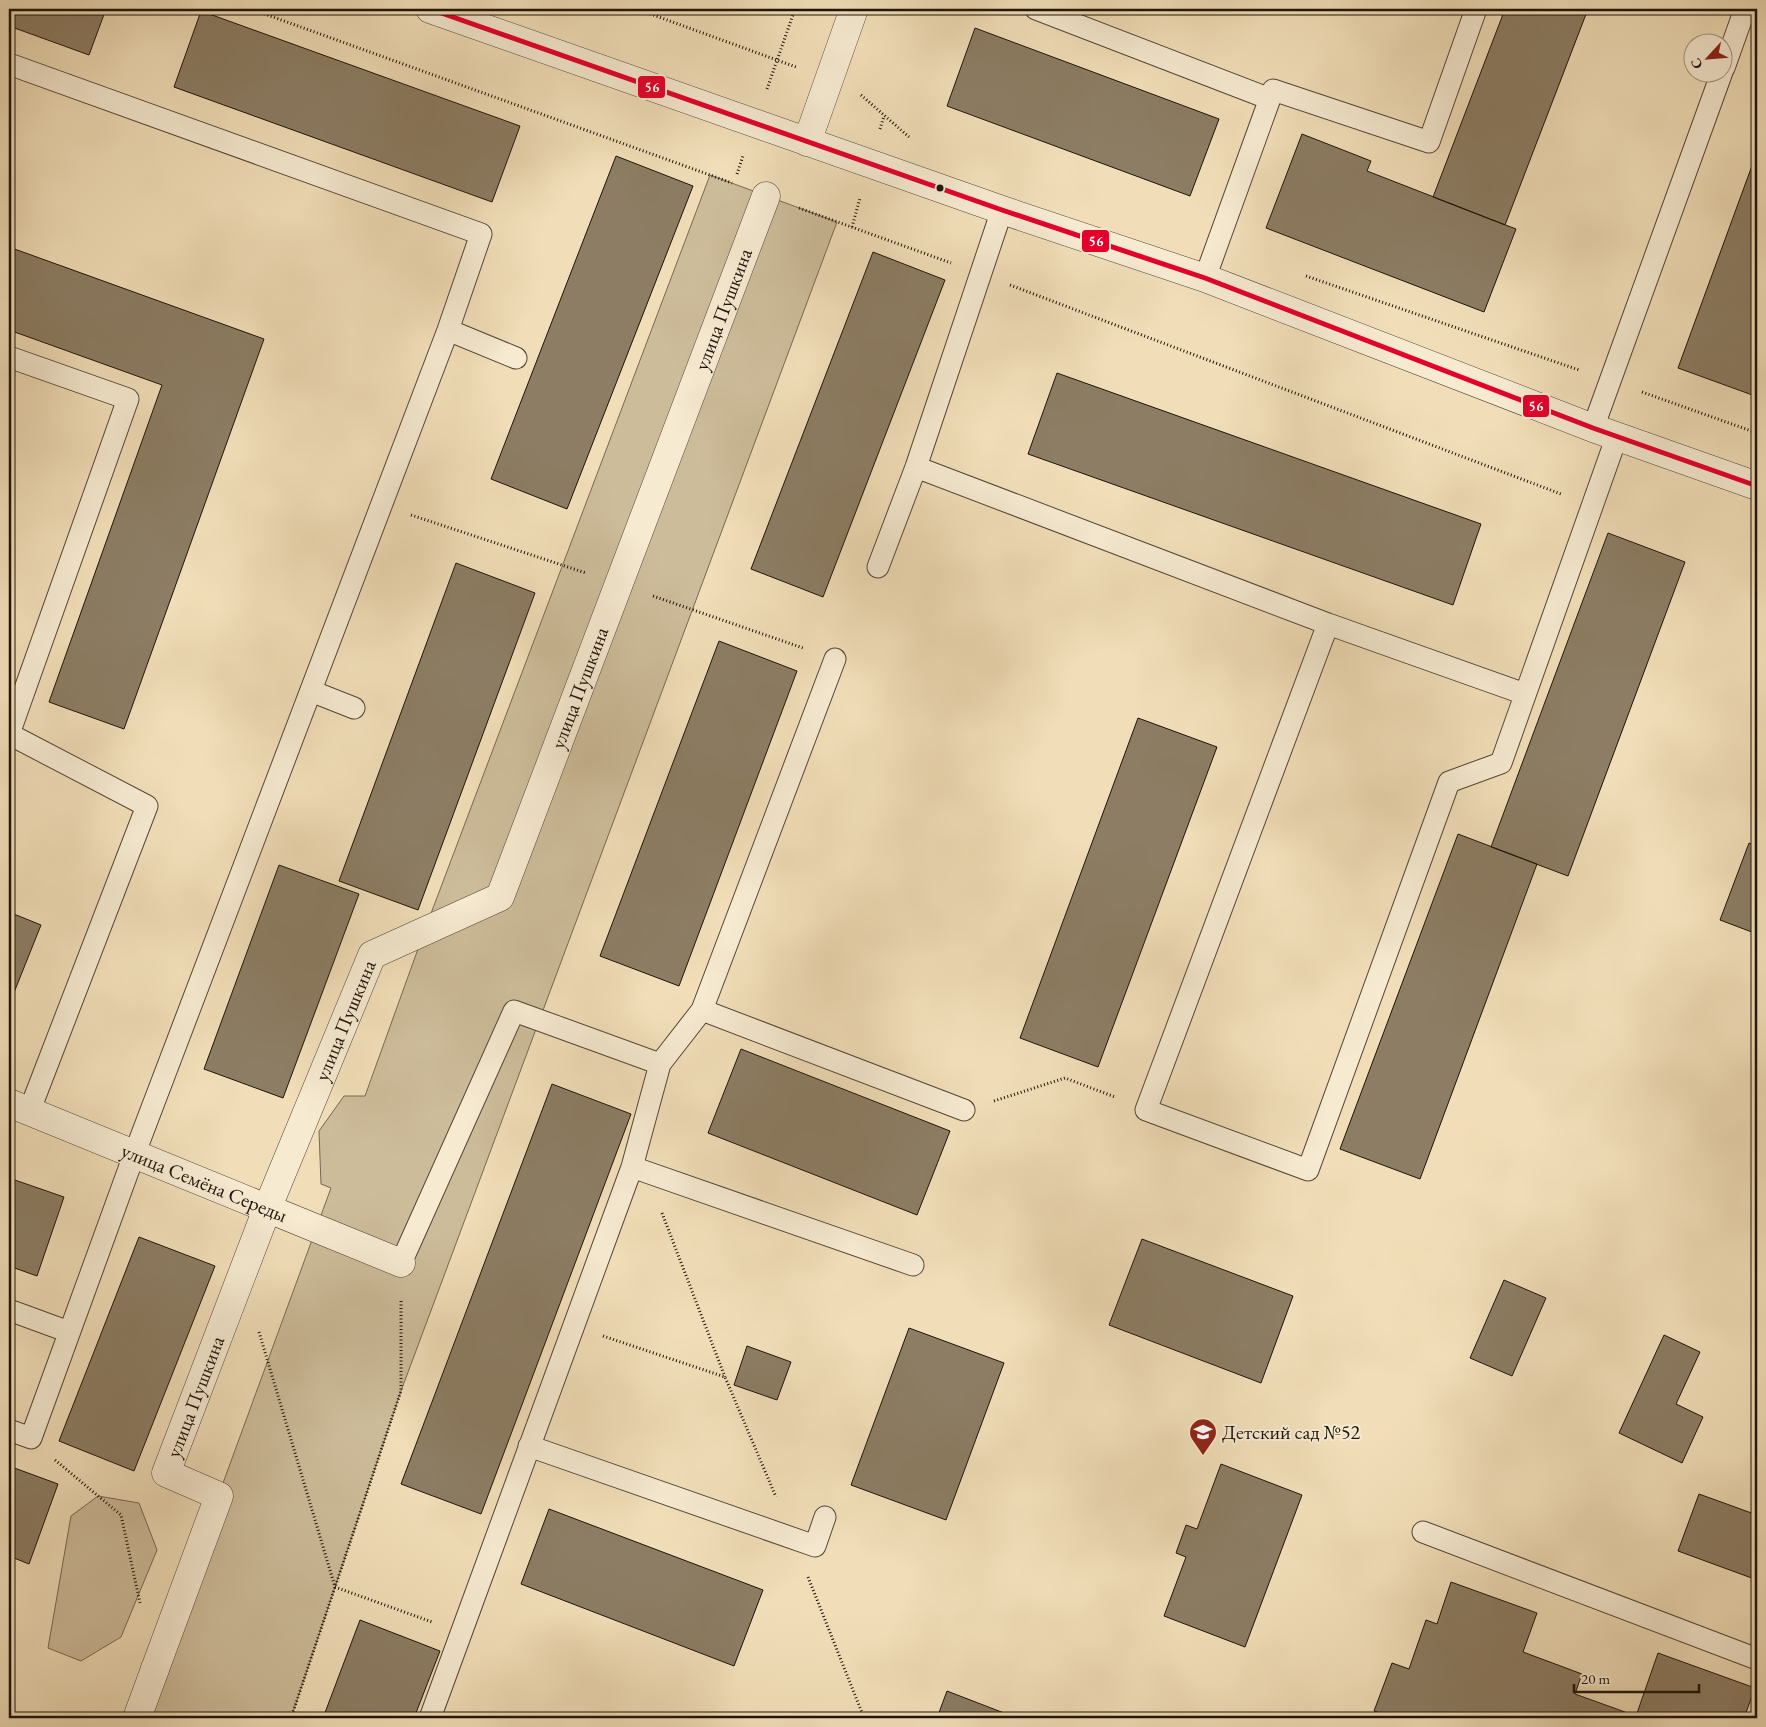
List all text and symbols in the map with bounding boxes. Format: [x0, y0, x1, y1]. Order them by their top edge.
north arrow [1684, 32, 1734, 82]
text: С [1686, 55, 1707, 72]
line badge: 56 [637, 75, 666, 99]
text: 56 [645, 78, 660, 96]
unlabelled marker [935, 183, 945, 193]
line badge: 56 [1081, 229, 1110, 253]
text: 56 [1089, 232, 1104, 250]
street label: улица Пушкина [688, 245, 758, 374]
line badge: 56 [1522, 394, 1550, 418]
text: 56 [1529, 397, 1544, 415]
street label: улица Пушкина [544, 623, 614, 752]
street label: улица Пушкина [308, 956, 382, 1085]
street label: улица Семёна Середы [117, 1137, 291, 1228]
street label: улица Пушкина [160, 1332, 230, 1461]
school or university icon: Детский сад №52 [1188, 1417, 1218, 1456]
place label: Детский сад №52 [1222, 1419, 1360, 1445]
scale bar [1574, 1662, 1698, 1694]
text: 20 m [1581, 1669, 1610, 1688]

